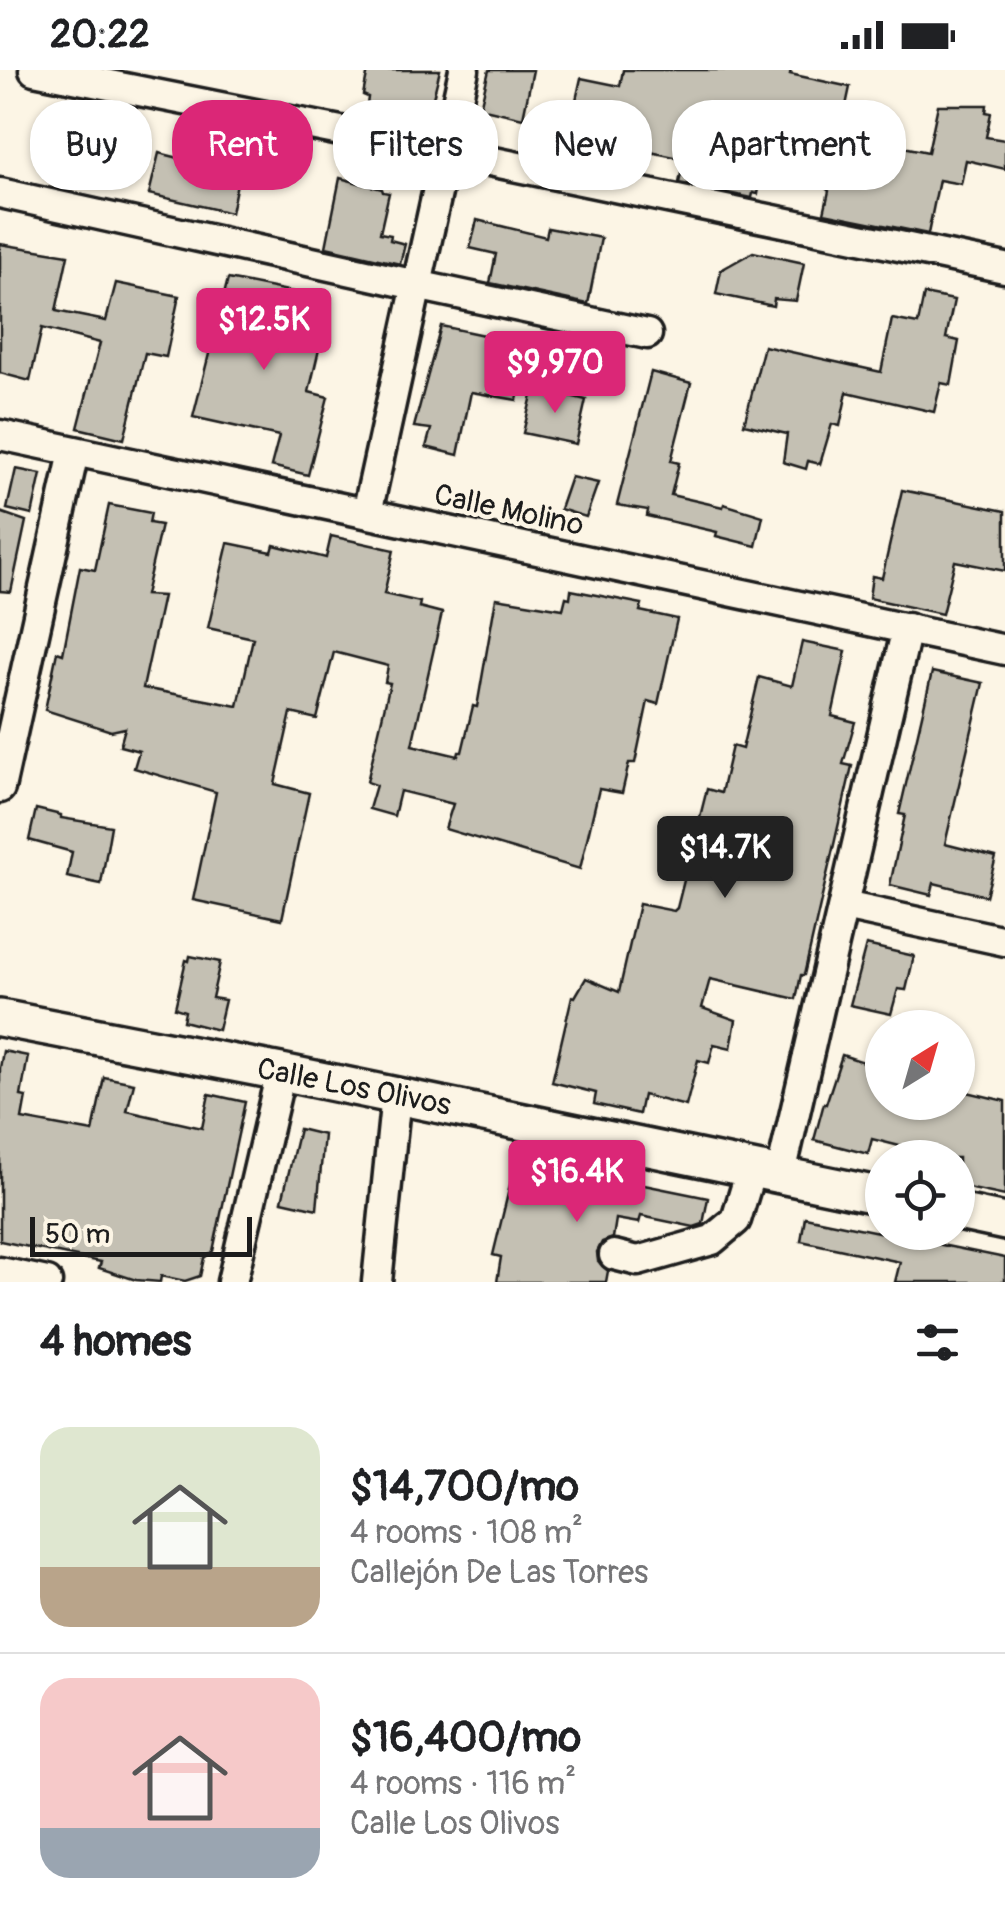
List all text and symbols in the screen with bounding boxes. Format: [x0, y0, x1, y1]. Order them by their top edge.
text: 20:22 [50, 11, 150, 59]
chip: Buy [30, 100, 152, 190]
chip: Rent [172, 100, 313, 190]
chip: Filters [333, 100, 498, 190]
chip: New [518, 100, 652, 190]
chip: Apartment [672, 100, 906, 190]
pin: $12.5K [183, 288, 345, 373]
text: $12.5K [218, 300, 310, 340]
pin: $9,970 [474, 331, 636, 416]
text: $9,970 [506, 343, 604, 383]
street label: Calle Molino [431, 476, 587, 544]
pin: $14.7K [644, 816, 806, 901]
text: $14.7K [679, 828, 771, 868]
north arrow [865, 1010, 975, 1120]
map controls [865, 1010, 975, 1250]
street label: Calle Los Olivos [254, 1050, 454, 1124]
pin: $16.4K [496, 1140, 658, 1225]
button: locate [865, 1140, 975, 1250]
text: $16.4K [530, 1152, 624, 1192]
scale bar [30, 1212, 252, 1256]
text: 50 m [45, 1217, 110, 1252]
icon: filters [910, 1315, 965, 1370]
text: 4 homes [40, 1316, 191, 1368]
text: $14,700/mo [350, 1461, 579, 1513]
icon: home [120, 1467, 240, 1587]
text: 4 rooms · 108 m² [350, 1513, 583, 1553]
text: Callejón De Las Torres [350, 1553, 648, 1593]
text: $16,400/mo [350, 1712, 581, 1764]
icon: home [120, 1718, 240, 1838]
text: 4 rooms · 116 m² [350, 1764, 576, 1804]
text: Calle Los Olivos [350, 1804, 560, 1844]

